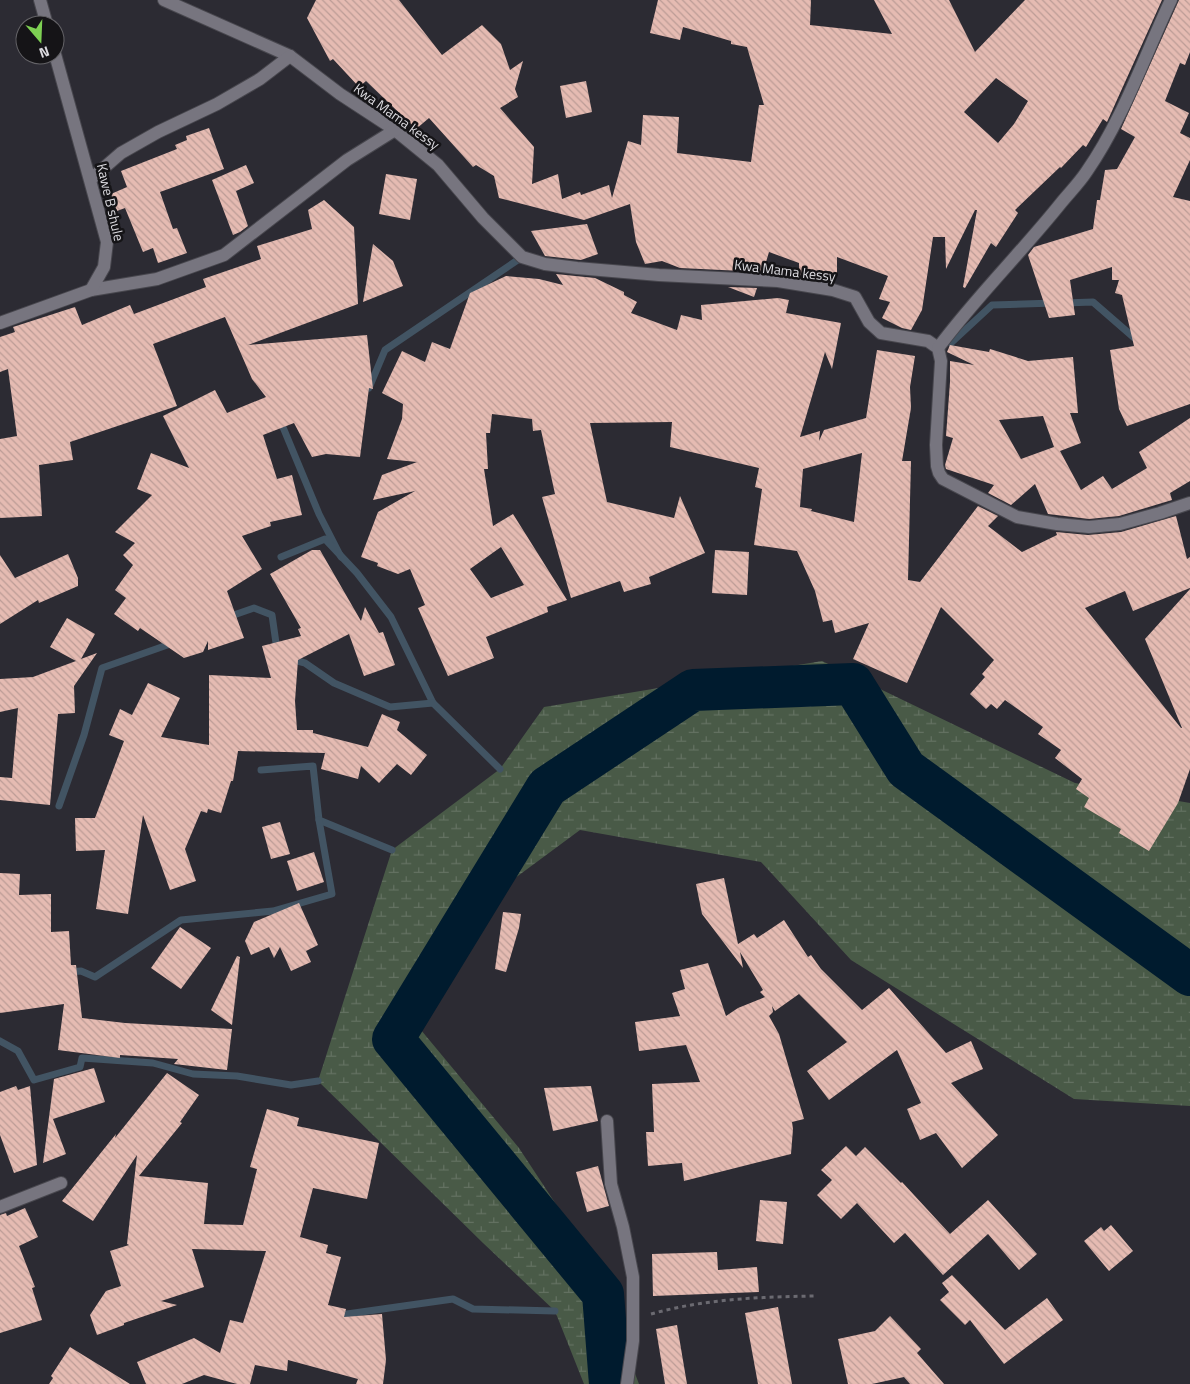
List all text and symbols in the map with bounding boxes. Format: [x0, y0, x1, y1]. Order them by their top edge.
north arrow [15, 15, 65, 65]
text: N [36, 41, 52, 64]
street label: Kwa Mama kessy [350, 77, 445, 155]
street label: Kawe B shule [92, 161, 130, 243]
street label: Kwa Mama kessy [733, 253, 837, 287]

